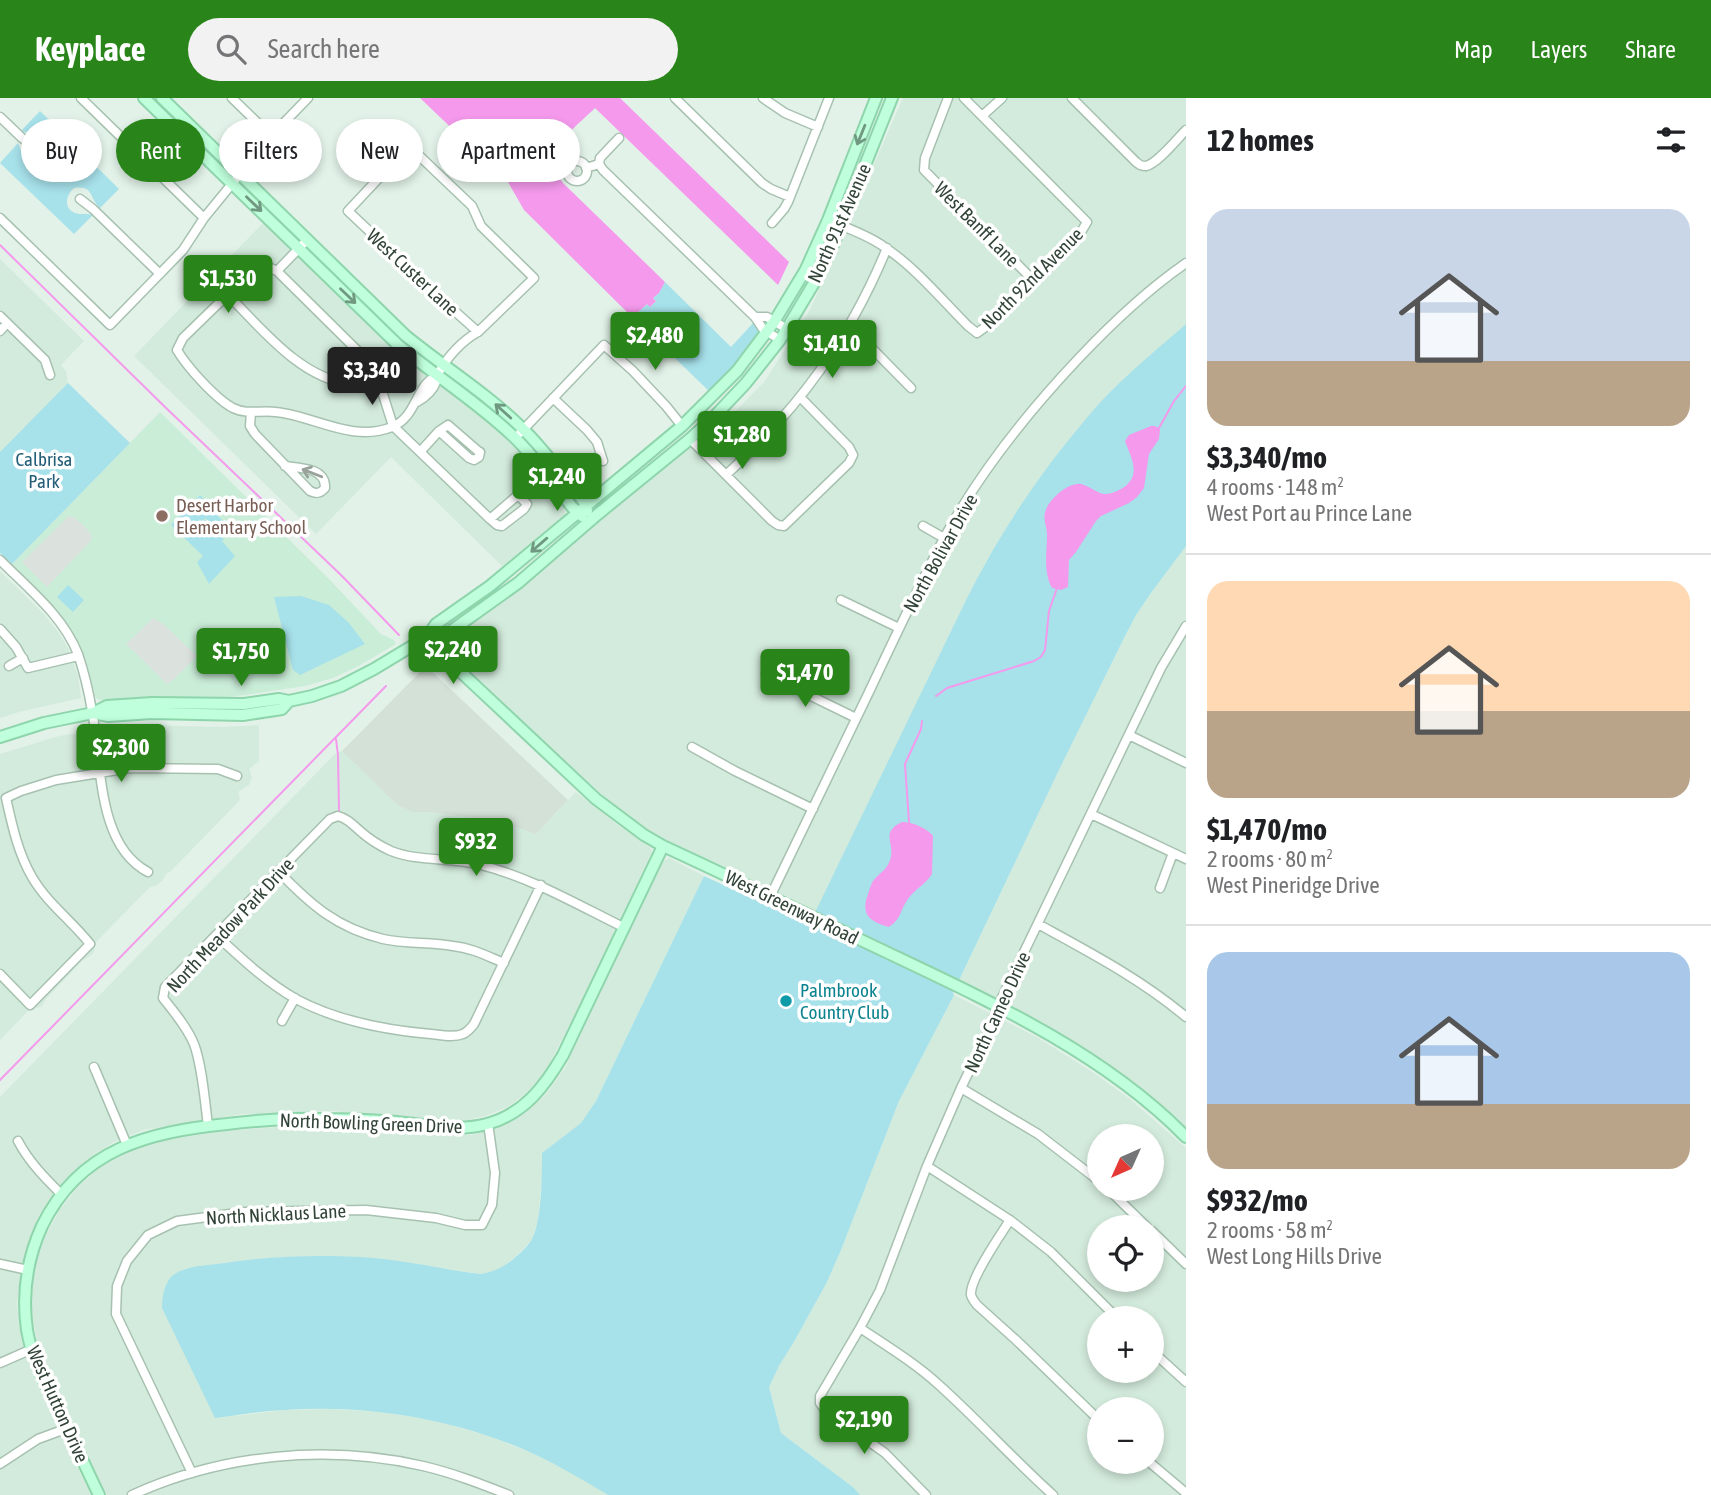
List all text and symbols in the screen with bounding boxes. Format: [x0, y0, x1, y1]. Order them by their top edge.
search box [188, 18, 678, 81]
text: Keyplace [35, 30, 146, 68]
icon: search [212, 30, 250, 68]
text: Search here [268, 34, 380, 64]
text: Map [1454, 36, 1493, 63]
text: Layers [1531, 36, 1587, 63]
text: Share [1625, 36, 1676, 63]
chip: Buy [21, 119, 102, 182]
chip: Rent [116, 119, 205, 182]
chip: Filters [219, 119, 322, 182]
chip: New [336, 119, 423, 182]
chip: Apartment [437, 119, 580, 182]
icon: filters [1652, 121, 1690, 159]
one-way arrow [854, 123, 867, 145]
text: 12 homes [1207, 123, 1314, 157]
street label: North 91st Avenue [803, 160, 875, 286]
street label: West Banff Lane [930, 177, 1024, 271]
one-way arrow [245, 196, 262, 213]
street label: North 92nd Avenue [977, 223, 1087, 333]
street label: West Custer Lane [363, 224, 463, 320]
icon: home [1386, 255, 1512, 381]
pin: $1,530 [171, 256, 285, 315]
text: $1,530 [200, 265, 257, 291]
one-way arrow [339, 287, 356, 304]
pin: $2,480 [598, 313, 712, 372]
pin: $1,410 [775, 320, 889, 380]
text: $2,480 [627, 322, 684, 348]
text: $1,410 [804, 330, 861, 356]
pin: $3,340 [315, 348, 429, 407]
text: $3,340 [344, 357, 401, 383]
one-way arrow [495, 403, 513, 419]
pin: $1,280 [685, 412, 799, 471]
text: $1,280 [714, 421, 771, 447]
text: $3,340/mo [1207, 440, 1327, 474]
park label: Calbrisa Park [16, 448, 72, 492]
pin: $1,240 [500, 454, 614, 513]
text: $1,240 [529, 463, 586, 489]
one-way arrow [302, 465, 323, 478]
text: 4 rooms · 148 m² [1207, 474, 1344, 500]
street label: North Bolivar Drive [898, 490, 982, 616]
place label: Desert Harbor Elementary School [176, 494, 307, 538]
text: West Port au Prince Lane [1207, 500, 1412, 526]
marker: Desert Harbor Elementary School [154, 508, 170, 524]
one-way arrow [530, 537, 548, 553]
pin: $2,240 [396, 626, 510, 686]
icon: home [1386, 627, 1512, 753]
pin: $1,750 [184, 628, 298, 688]
text: $2,240 [425, 636, 482, 662]
text: $1,750 [213, 638, 270, 664]
pin: $1,470 [748, 650, 862, 709]
text: $1,470 [777, 659, 834, 685]
pin: $2,300 [64, 724, 178, 784]
text: $2,300 [93, 734, 150, 760]
text: $1,470/mo [1207, 812, 1327, 846]
pin: $932 [435, 818, 517, 878]
text: $932 [455, 828, 497, 854]
text: 2 rooms · 80 m² [1207, 846, 1333, 872]
street label: North Meadow Park Drive [162, 853, 298, 997]
street label: West Greenway Road [722, 865, 862, 949]
text: West Pineridge Drive [1207, 872, 1380, 898]
street label: North Cameo Drive [959, 948, 1035, 1076]
place label: Palmbrook Country Club [800, 979, 889, 1023]
marker: Palmbrook Country Club [778, 993, 794, 1009]
icon: home [1386, 998, 1512, 1124]
street label: North Bowling Green Drive [279, 1109, 463, 1137]
north arrow [1087, 1124, 1164, 1200]
map controls [1087, 1124, 1164, 1474]
text: $932/mo [1207, 1183, 1308, 1217]
street label: North Nicklaus Lane [205, 1199, 347, 1229]
button: locate [1087, 1215, 1164, 1292]
text: 2 rooms · 58 m² [1207, 1217, 1333, 1243]
text: West Long Hills Drive [1207, 1243, 1382, 1269]
button: + [1087, 1306, 1164, 1383]
street label: West Hutton Drive [22, 1342, 94, 1466]
pin: $2,190 [807, 1396, 921, 1456]
button: − [1087, 1397, 1164, 1474]
text: $2,190 [836, 1406, 893, 1432]

